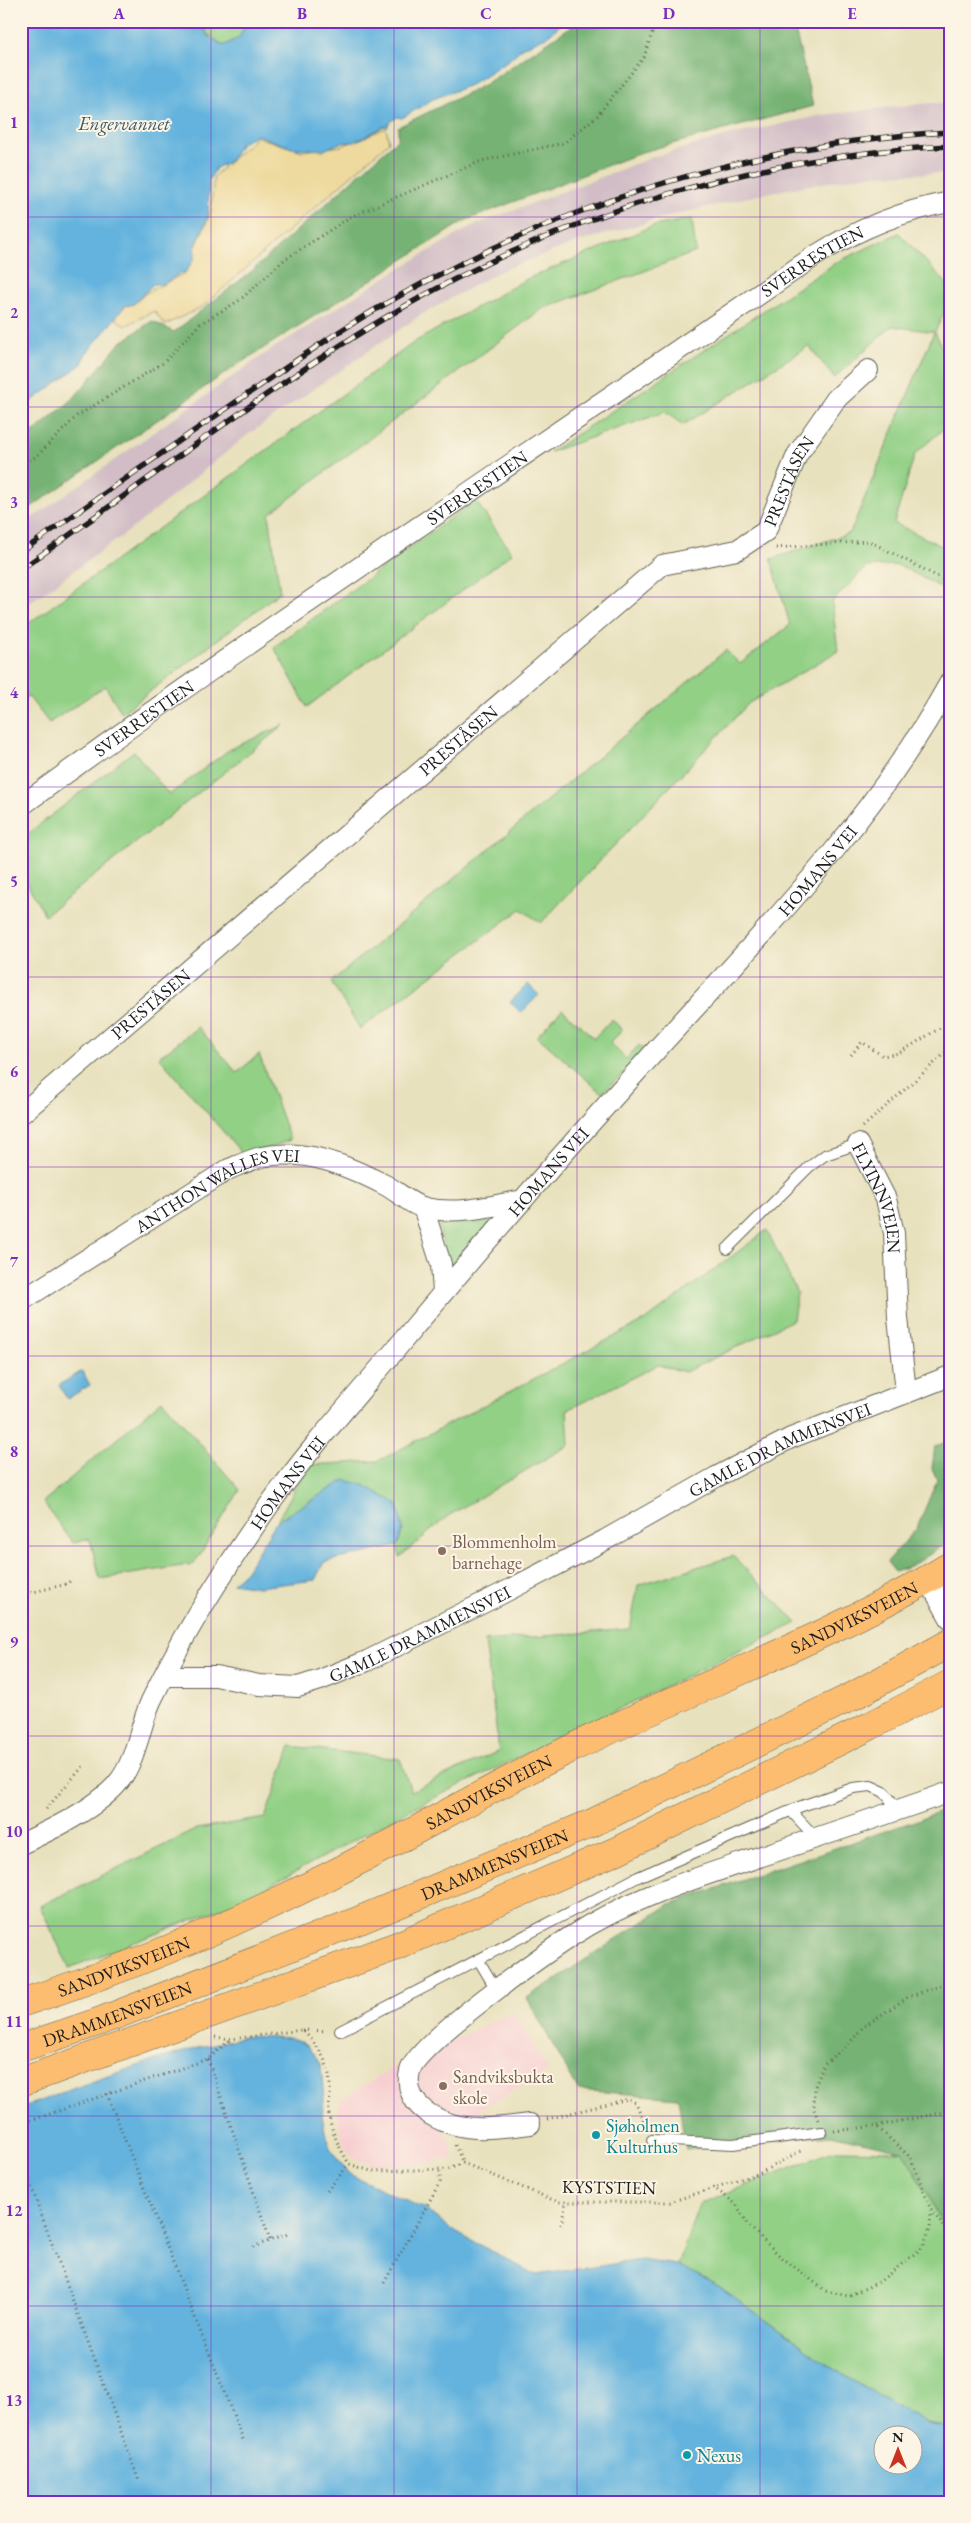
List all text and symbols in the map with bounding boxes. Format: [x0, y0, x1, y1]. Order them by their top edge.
text: A [112, 3, 125, 24]
text: B [297, 3, 307, 24]
text: C [480, 3, 492, 24]
text: D [663, 3, 675, 24]
text: E [847, 3, 857, 24]
water label: Engervannet [78, 111, 171, 136]
text: 1 [10, 112, 18, 133]
street label: SVERRESTIEN [756, 219, 868, 301]
text: 2 [10, 302, 19, 323]
street label: PRESTÅSEN [758, 430, 819, 529]
street label: SVERRESTIEN [422, 444, 532, 530]
text: 3 [10, 492, 18, 513]
street label: SVERRESTIEN [89, 674, 199, 761]
text: 4 [10, 682, 19, 703]
street label: PRESTÅSEN [413, 699, 503, 780]
street label: HOMANS VEI [772, 820, 862, 920]
text: 5 [10, 871, 18, 892]
street label: PRESTÅSEN [106, 963, 195, 1044]
text: 6 [10, 1061, 19, 1082]
street label: HOMANS VEI [502, 1122, 593, 1221]
street label: FLYINNVEIEN [847, 1138, 906, 1254]
street label: ANTHON WALLES VEI [129, 1143, 301, 1238]
text: 7 [10, 1251, 19, 1272]
street label: GAMLE DRAMMENSVEI [684, 1397, 874, 1502]
street label: HOMANS VEI [244, 1431, 330, 1534]
text: 8 [10, 1441, 18, 1462]
place label: Blommenholm barnehage [452, 1530, 557, 1574]
marker: Blommenholm barnehage [436, 1545, 448, 1557]
street label: SANDVIKSVEIEN [786, 1575, 922, 1658]
street label: GAMLE DRAMMENSVEI [325, 1580, 514, 1687]
text: 9 [10, 1631, 19, 1652]
street label: SANDVIKSVEIEN [421, 1748, 556, 1834]
text: 10 [6, 1821, 23, 1842]
street label: DRAMMENSVEIEN [417, 1823, 572, 1905]
street label: SANDVIKSVEIEN [54, 1930, 194, 2001]
street label: DRAMMENSVEIEN [39, 1975, 196, 2051]
text: 11 [6, 2011, 22, 2032]
place label: Sandviksbukta skole [453, 2065, 555, 2109]
marker: Sandviksbukta skole [437, 2080, 449, 2092]
place label: Sjøholmen Kulturhus [606, 2114, 680, 2158]
marker: Sjøholmen Kulturhus [590, 2129, 602, 2141]
street label: KYSTSTIEN [562, 2175, 657, 2199]
text: 12 [6, 2200, 23, 2221]
text: 13 [6, 2390, 22, 2411]
north arrow [874, 2426, 924, 2476]
text: N [892, 2428, 904, 2446]
place label: Nexus [697, 2444, 741, 2467]
marker: Nexus [681, 2449, 693, 2461]

